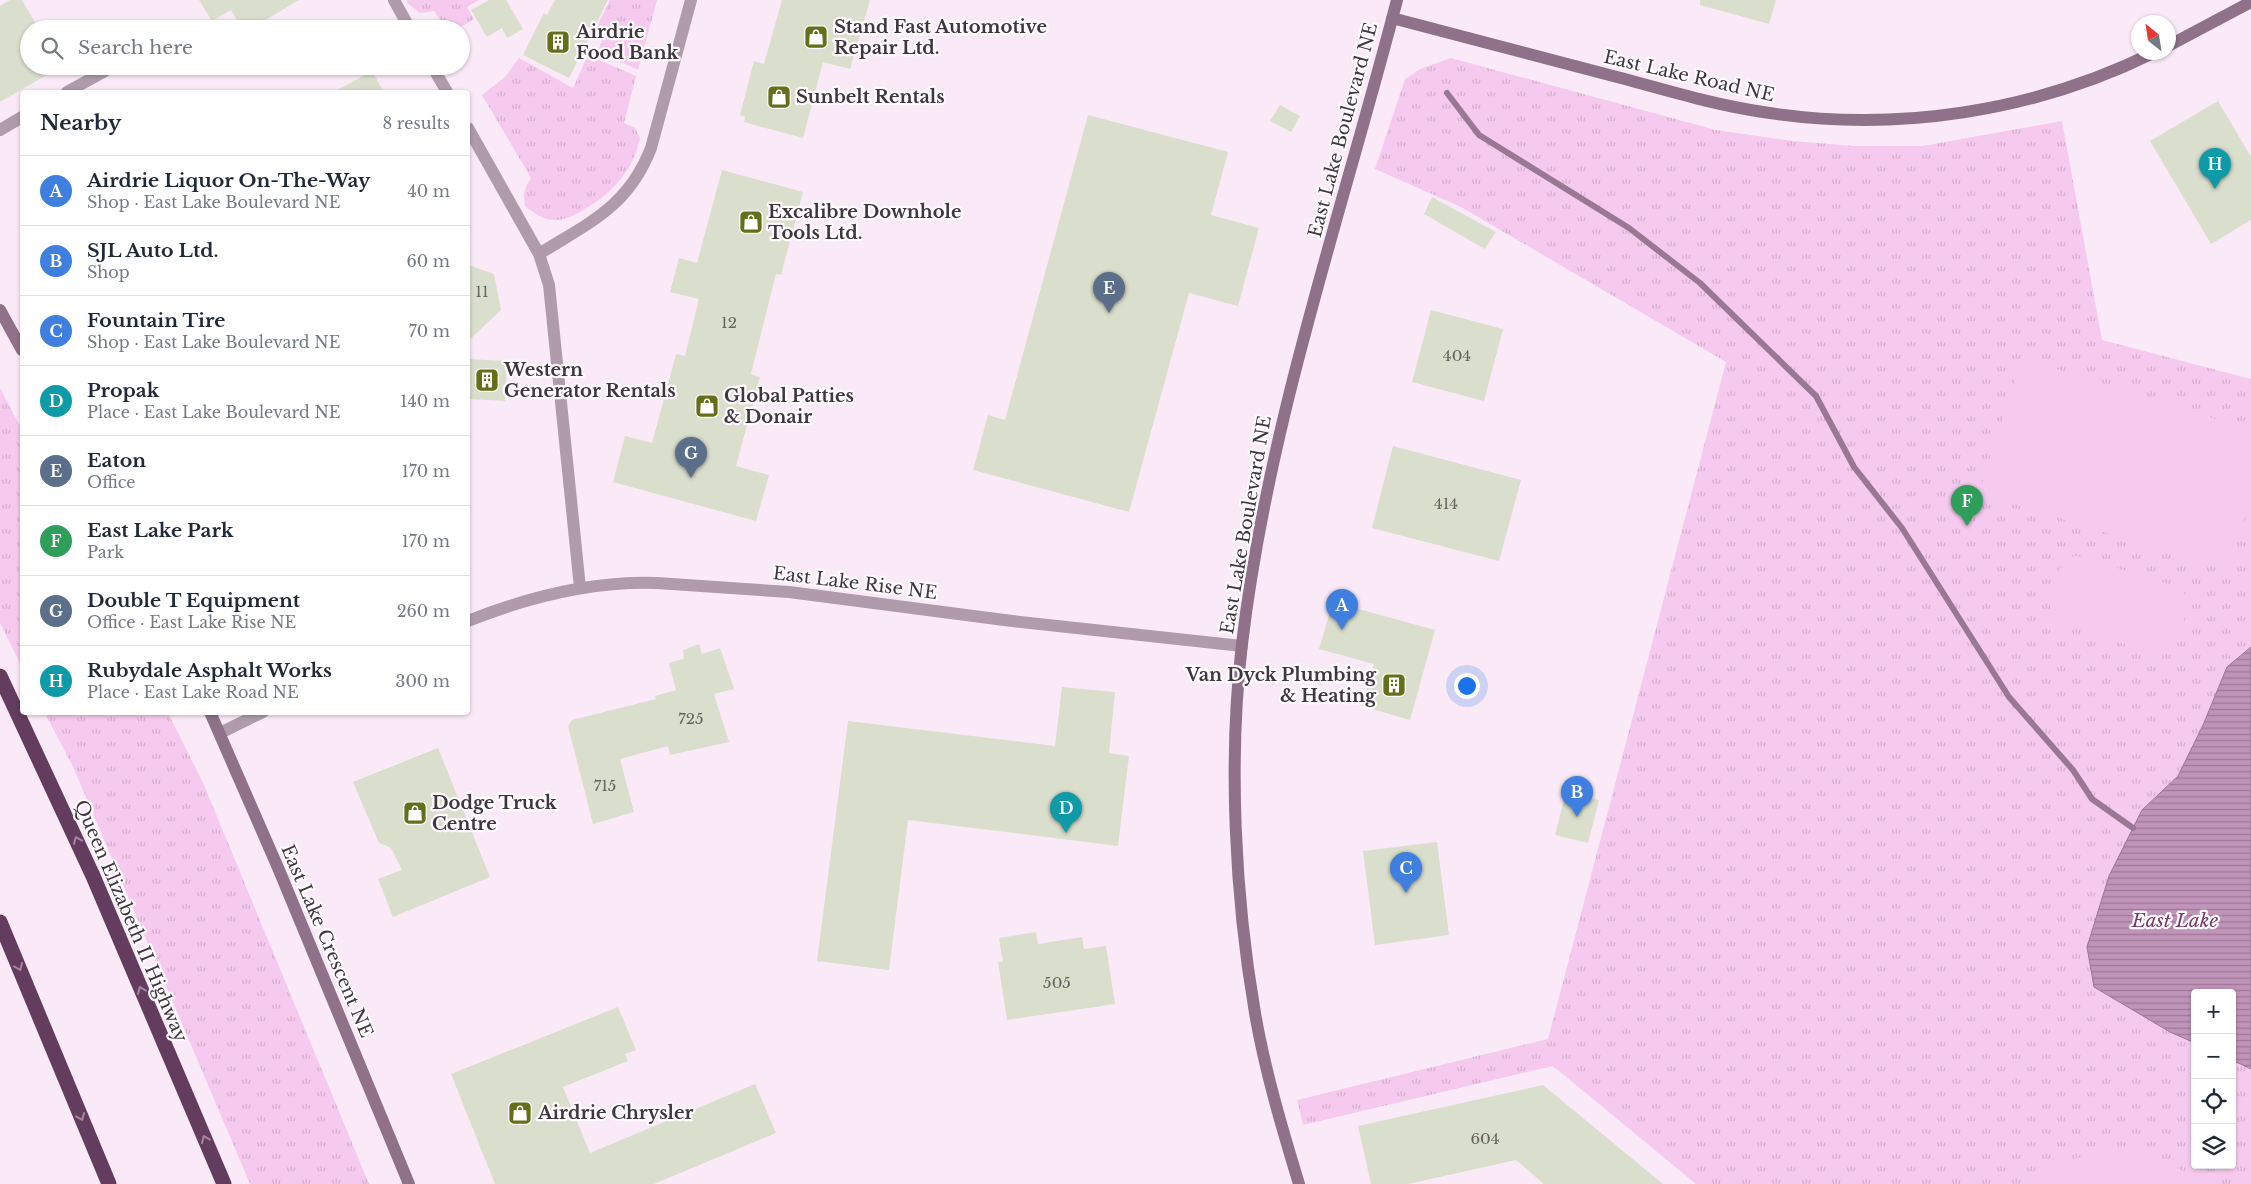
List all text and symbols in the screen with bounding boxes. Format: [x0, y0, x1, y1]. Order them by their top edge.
north arrow [2131, 15, 2176, 60]
place label: Stand Fast Automotive Repair Ltd. [834, 16, 1047, 59]
search box [20, 20, 470, 75]
street label: East Lake Boulevard NE [1304, 20, 1382, 240]
place label: Airdrie Food Bank [575, 21, 680, 64]
shop icon: Stand Fast Automotive Repair Ltd. [803, 24, 829, 50]
building icon: Airdrie Food Bank [545, 29, 571, 55]
icon: search [38, 34, 66, 62]
text: Search here [78, 36, 193, 59]
street label: East Lake Road NE [1602, 46, 1776, 106]
shop icon: Sunbelt Rentals [766, 84, 792, 110]
place label: Sunbelt Rentals [796, 86, 945, 108]
text: Nearby [40, 110, 121, 136]
text: 8 results [383, 113, 450, 133]
pin: H [2199, 148, 2231, 189]
text: Airdrie Liquor On-The-Way [87, 169, 370, 192]
text: A [50, 181, 62, 201]
text: 40 m [407, 181, 450, 201]
text: Shop · East Lake Boulevard NE [87, 192, 340, 212]
place label: Excalibre Downhole Tools Ltd. [768, 201, 961, 244]
shop icon: Excalibre Downhole Tools Ltd. [738, 209, 764, 235]
text: SJL Auto Ltd. [87, 239, 218, 262]
text: B [50, 251, 62, 271]
text: 60 m [407, 251, 450, 271]
text: Shop [87, 262, 130, 282]
pin: E [1093, 272, 1125, 313]
house number: 11 [475, 282, 489, 301]
text: Fountain Tire [87, 309, 225, 332]
house number: 12 [721, 313, 737, 332]
text: C [49, 321, 63, 341]
text: 70 m [409, 321, 450, 341]
text: Shop · East Lake Boulevard NE [87, 332, 340, 352]
house number: 404 [1443, 346, 1471, 365]
place label: Western Generator Rentals [503, 359, 676, 402]
building icon: Western Generator Rentals [474, 367, 500, 393]
text: Propak [87, 379, 159, 402]
place label: Global Patties & Donair [724, 385, 854, 428]
text: D [49, 391, 63, 411]
text: 140 m [400, 391, 450, 411]
shop icon: Global Patties & Donair [694, 393, 720, 419]
text: Place · East Lake Boulevard NE [87, 402, 340, 422]
street label: East Lake Boulevard NE [1216, 414, 1276, 636]
pin: G [675, 437, 707, 478]
text: Eaton [87, 449, 146, 472]
text: E [50, 461, 62, 481]
text: 170 m [402, 461, 450, 481]
text: Office [87, 472, 135, 492]
pin: F [1951, 485, 1983, 526]
house number: 414 [1434, 494, 1458, 513]
text: East Lake Park [87, 519, 234, 542]
text: F [50, 531, 62, 551]
text: 170 m [402, 531, 450, 551]
text: Park [87, 542, 124, 562]
street label: East Lake Rise NE [772, 562, 938, 604]
text: Double T Equipment [87, 589, 300, 612]
pin: A [1326, 589, 1358, 630]
text: G [49, 601, 63, 621]
text: 260 m [397, 601, 450, 621]
text: Office · East Lake Rise NE [87, 612, 296, 632]
text: Rubydale Asphalt Works [87, 659, 332, 682]
place label: Van Dyck Plumbing & Heating [1185, 664, 1377, 707]
text: H [48, 671, 64, 691]
text: 300 m [396, 671, 450, 691]
building icon: Van Dyck Plumbing & Heating [1381, 672, 1407, 698]
your location [1454, 673, 1480, 699]
text: Place · East Lake Road NE [87, 682, 299, 702]
house number: 725 [678, 709, 704, 728]
house number: 715 [594, 776, 616, 795]
pin: B [1561, 776, 1593, 817]
place label: Dodge Truck Centre [432, 792, 558, 835]
pin: D [1050, 792, 1082, 833]
street label: Queen Elizabeth II Highway [70, 797, 192, 1046]
shop icon: Dodge Truck Centre [402, 800, 428, 826]
one-way arrow [72, 836, 83, 845]
street label: East Lake Crescent NE [276, 841, 378, 1041]
pin: C [1390, 852, 1422, 893]
water label: East Lake [2131, 909, 2219, 932]
one-way arrow [13, 962, 24, 971]
house number: 505 [1043, 973, 1071, 992]
one-way arrow [137, 986, 148, 995]
map controls [2191, 989, 2236, 1169]
button: + [2191, 989, 2236, 1034]
button: − [2191, 1034, 2236, 1079]
button: locate [2191, 1079, 2236, 1124]
shop icon: Airdrie Chrysler [507, 1100, 533, 1126]
place label: Airdrie Chrysler [537, 1102, 693, 1124]
one-way arrow [75, 1112, 86, 1121]
button: layers [2191, 1124, 2236, 1169]
house number: 604 [1470, 1129, 1500, 1148]
one-way arrow [200, 1135, 211, 1144]

